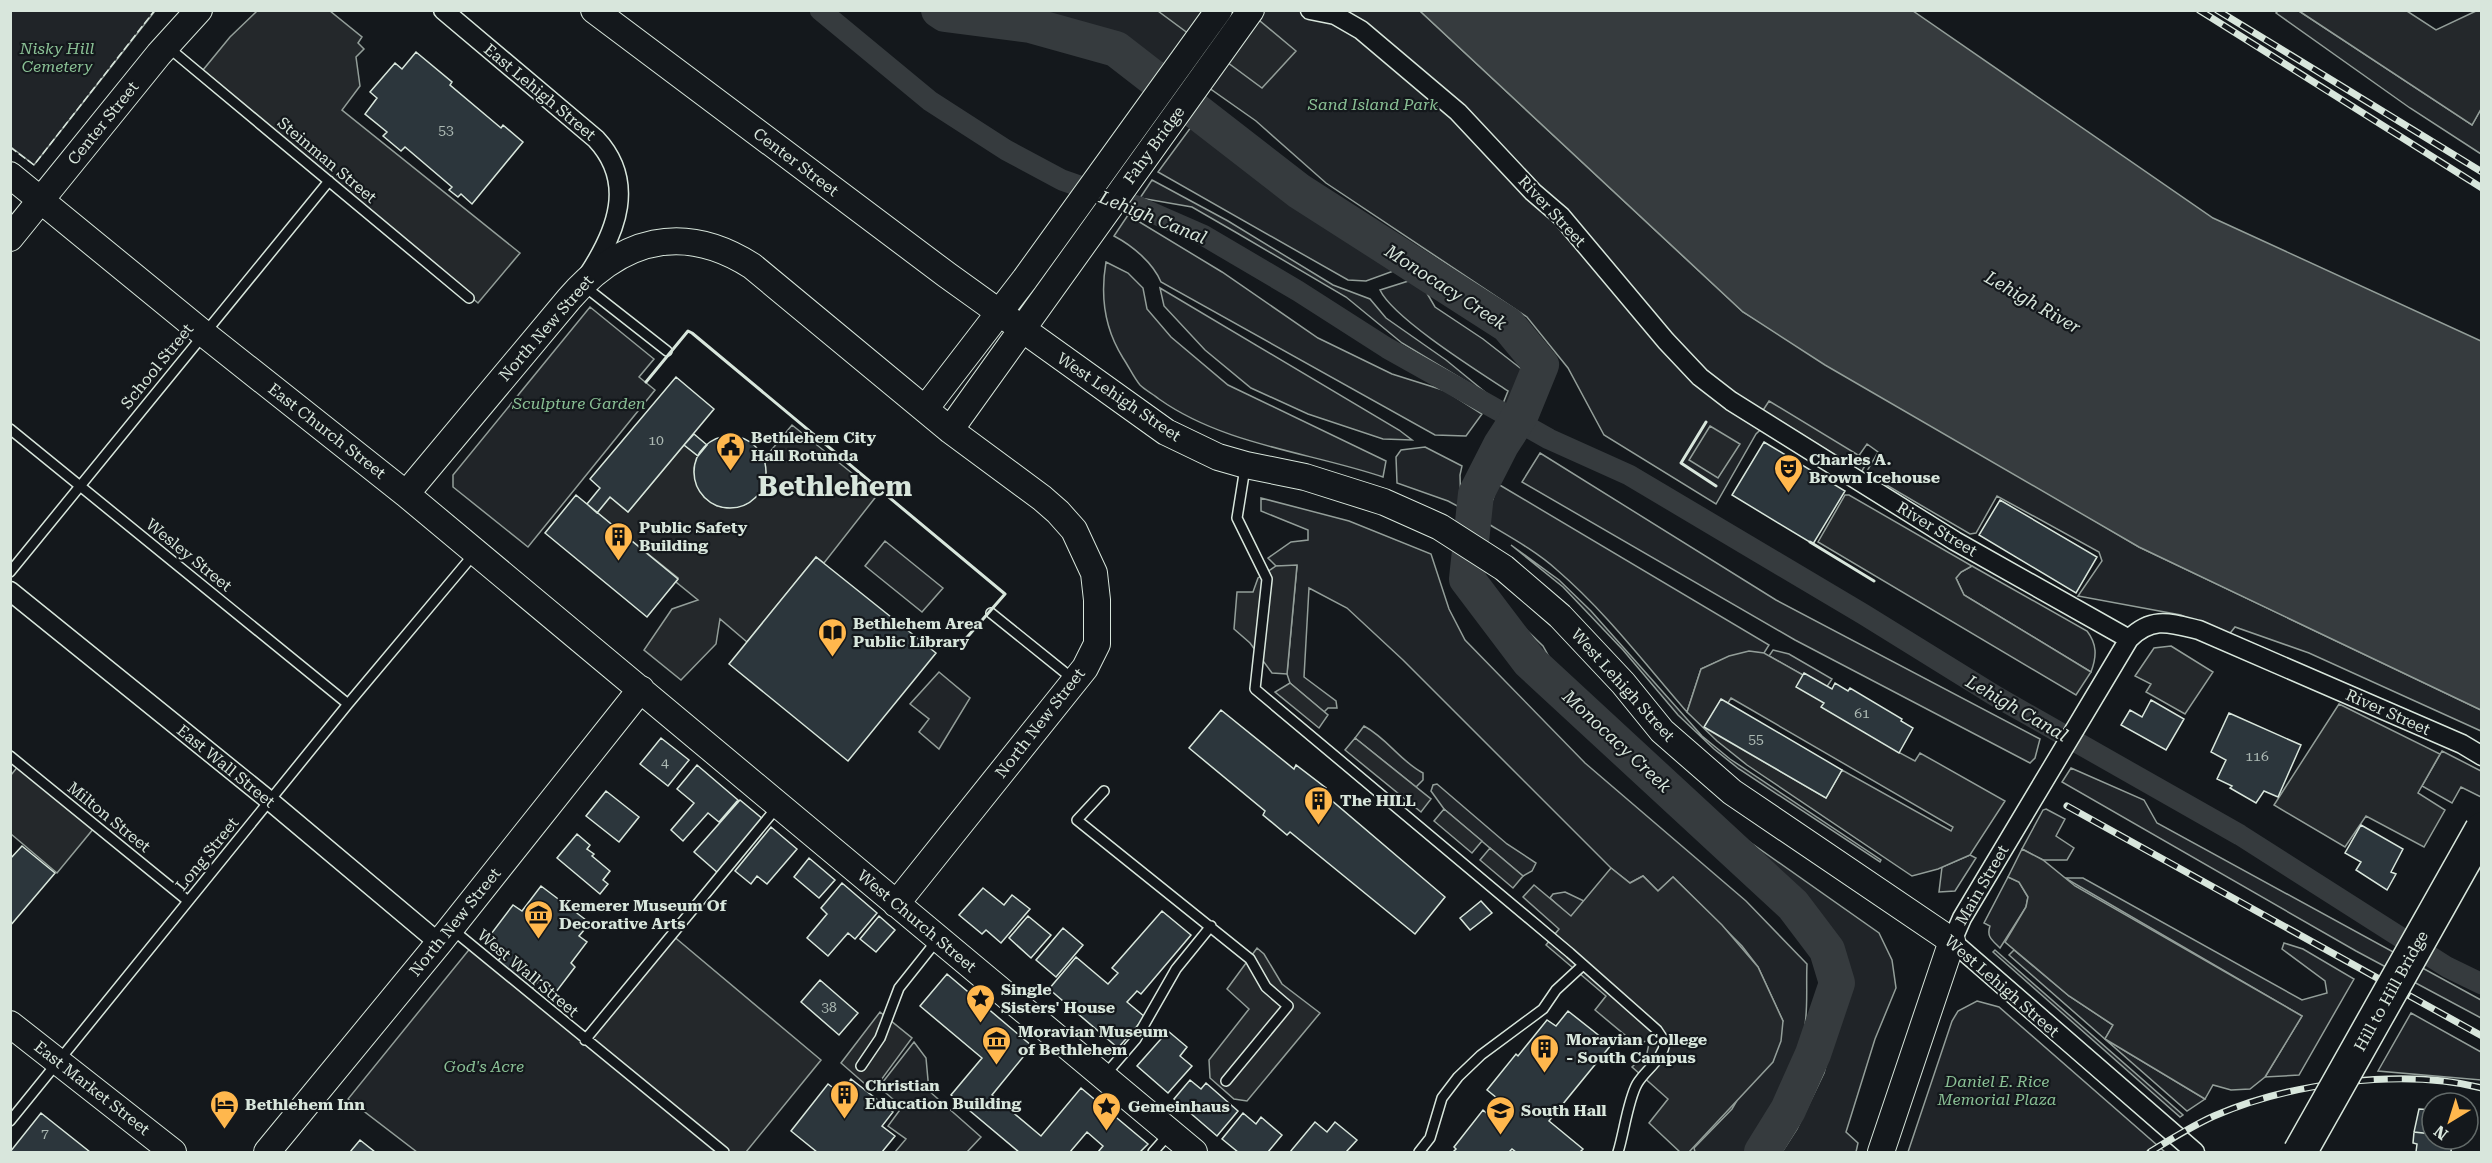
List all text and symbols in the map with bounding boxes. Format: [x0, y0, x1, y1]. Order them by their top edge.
park label: Nisky Hill Cemetery [19, 39, 94, 76]
street label: East Lehigh Street [480, 40, 600, 144]
street label: Center Street [64, 77, 142, 169]
park label: Sand Island Park [1307, 95, 1438, 114]
street label: Fahy Bridge [1119, 102, 1189, 188]
street label: Steinman Street [274, 113, 380, 207]
house number: 53 [438, 122, 454, 138]
street label: Center Street [750, 124, 842, 200]
street label: River Street [1514, 171, 1590, 251]
water label: Lehigh Canal [1095, 186, 1210, 248]
water label: Monocacy Creek [1381, 239, 1511, 334]
water label: Lehigh River [1981, 266, 2085, 338]
street label: North New Street [495, 271, 597, 385]
street label: School Street [117, 320, 197, 412]
street label: West Lehigh Street [1053, 348, 1185, 446]
street label: East Church Street [264, 379, 390, 483]
park label: Sculpture Garden [511, 394, 646, 413]
place label: Bethlehem City Hall Rotunda [751, 428, 877, 465]
public building icon: Bethlehem City Hall Rotunda [714, 430, 746, 472]
house number: 10 [648, 432, 664, 448]
place label: Charles A. Brown Icehouse [1809, 450, 1940, 487]
theatre icon: Charles A. Brown Icehouse [1772, 452, 1804, 494]
district label: Bethlehem [758, 470, 912, 503]
street label: River Street [1893, 498, 1981, 560]
street label: Wesley Street [142, 515, 236, 595]
place label: Public Safety Building [639, 518, 748, 555]
building icon: Public Safety Building [602, 520, 634, 562]
place label: Bethlehem Area Public Library [853, 614, 983, 651]
library icon: Bethlehem Area Public Library [816, 616, 848, 658]
street label: West Lehigh Street [1567, 625, 1679, 745]
street label: North New Street [991, 664, 1089, 782]
water label: Lehigh Canal [1962, 670, 2072, 746]
water label: Monocacy Creek [1558, 685, 1676, 797]
street label: River Street [2343, 685, 2433, 739]
house number: 61 [1854, 705, 1870, 721]
street label: East Wall Street [173, 721, 279, 811]
house number: 55 [1748, 731, 1764, 747]
house number: 116 [2245, 748, 2269, 764]
house number: 4 [661, 754, 669, 770]
street label: Milton Street [64, 778, 154, 856]
building icon: The HILL [1303, 784, 1335, 826]
place label: The HILL [1340, 791, 1416, 810]
street label: Long Street [172, 813, 242, 895]
street label: Main Street [1951, 842, 2013, 928]
street label: North New Street [405, 864, 505, 980]
street label: West Church Street [854, 866, 980, 976]
place label: Kemerer Museum Of Decorative Arts [559, 896, 728, 933]
museum icon: Kemerer Museum Of Decorative Arts [522, 898, 554, 940]
street label: West Wall Street [474, 925, 582, 1021]
street label: Hill to Hill Bridge [2350, 927, 2432, 1054]
street label: West Lehigh Street [1941, 931, 2063, 1041]
place label: Single Sisters' House [1001, 980, 1115, 1017]
place icon: Single Sisters' House [964, 982, 996, 1024]
house number: 38 [821, 999, 837, 1015]
place label: Moravian Museum of Bethlehem [1018, 1022, 1169, 1059]
museum icon: Moravian Museum of Bethlehem [981, 1024, 1013, 1066]
place label: Moravian College - South Campus [1566, 1030, 1707, 1067]
building icon: Moravian College - South Campus [1529, 1032, 1561, 1074]
street label: East Market Street [30, 1037, 154, 1139]
park label: God's Acre [444, 1057, 524, 1076]
park label: Daniel E. Rice Memorial Plaza [1937, 1072, 2057, 1109]
place label: Christian Education Building [865, 1076, 1021, 1113]
building icon: Christian Education Building [828, 1078, 860, 1120]
hotel icon: Bethlehem Inn [208, 1088, 240, 1130]
place icon: Gemeinhaus [1091, 1090, 1123, 1132]
north arrow [2420, 1091, 2480, 1151]
school or university icon: South Hall [1484, 1094, 1516, 1136]
place label: Bethlehem Inn [245, 1095, 365, 1114]
place label: Gemeinhaus [1128, 1097, 1230, 1116]
place label: South Hall [1521, 1101, 1607, 1120]
text: N [2430, 1121, 2452, 1144]
house number: 7 [41, 1125, 49, 1141]

